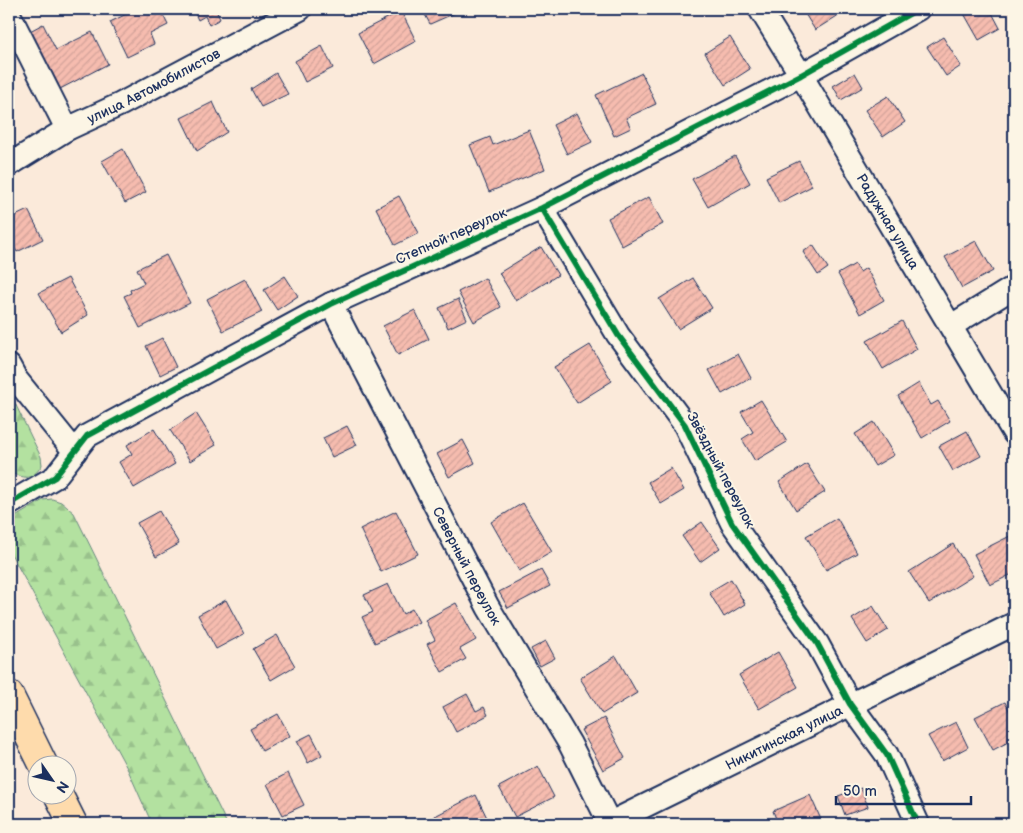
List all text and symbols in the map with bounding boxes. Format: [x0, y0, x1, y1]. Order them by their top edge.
street label: улица Автомобилистов [84, 44, 224, 127]
street label: Радужная улица [853, 170, 923, 273]
street label: Степной переулок [393, 204, 510, 268]
street label: Звёздный переулок [683, 409, 759, 531]
street label: Северный переулок [429, 504, 505, 628]
street label: Никитинская улица [722, 701, 846, 773]
north arrow [28, 756, 78, 806]
scale bar [836, 773, 970, 805]
text: N [52, 778, 72, 796]
text: 50 m [843, 782, 877, 801]

